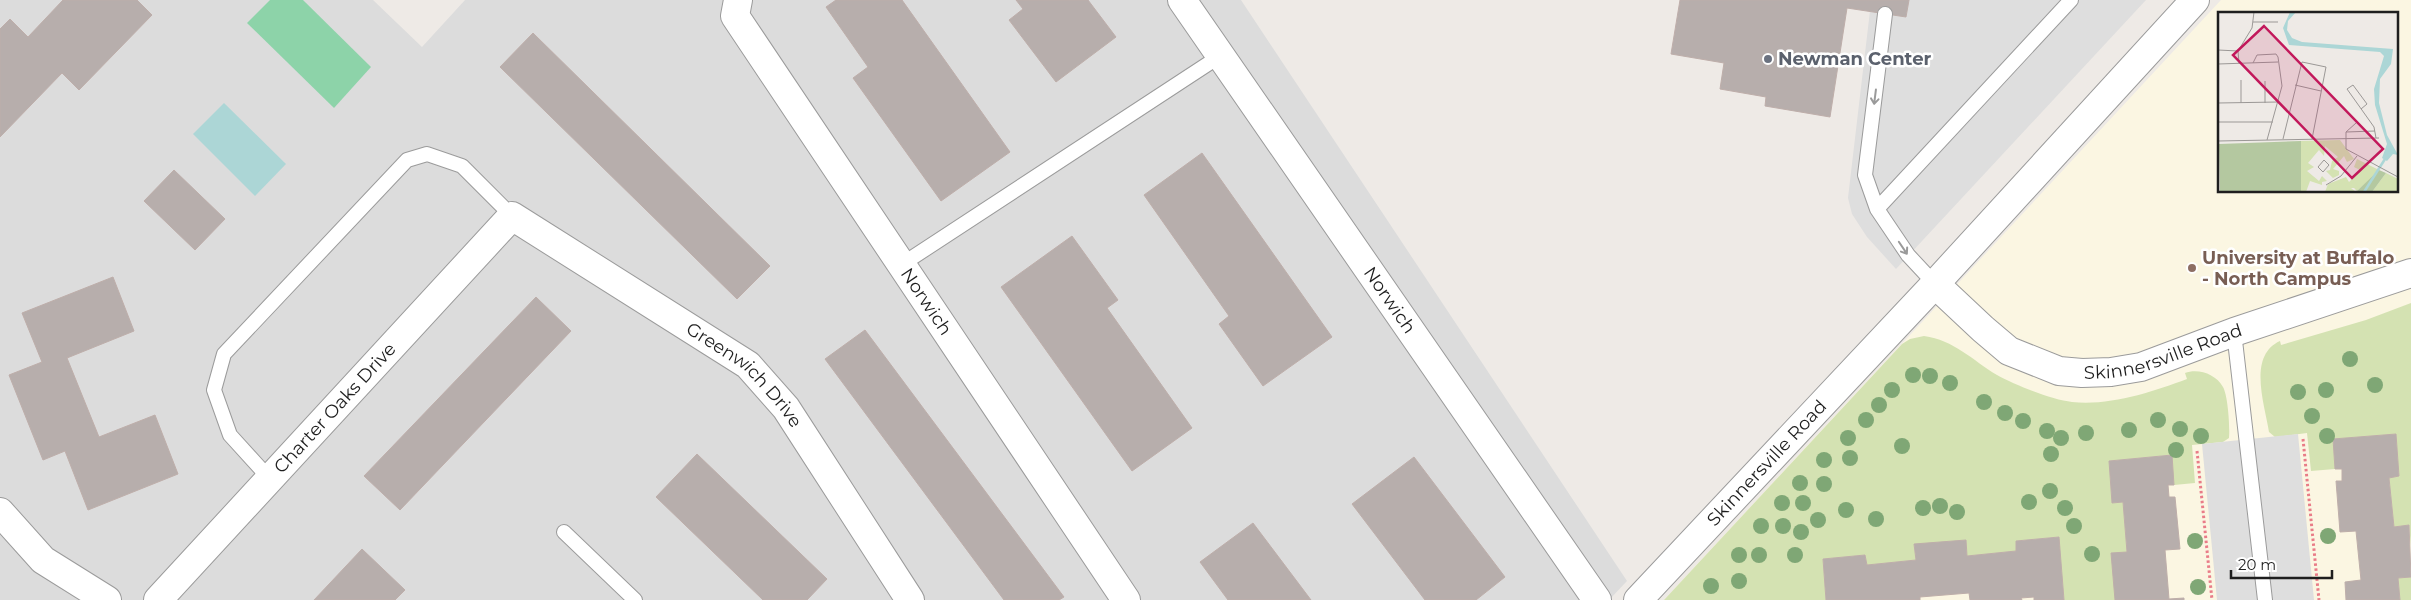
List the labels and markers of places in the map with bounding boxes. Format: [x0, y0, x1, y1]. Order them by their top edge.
place label: Newman Center [1778, 48, 1931, 70]
marker: Newman Center [1762, 53, 1774, 65]
place label: University at Buffalo - North Campus [2202, 247, 2394, 290]
marker: University at Buffalo - North Campus [2186, 262, 2198, 274]

